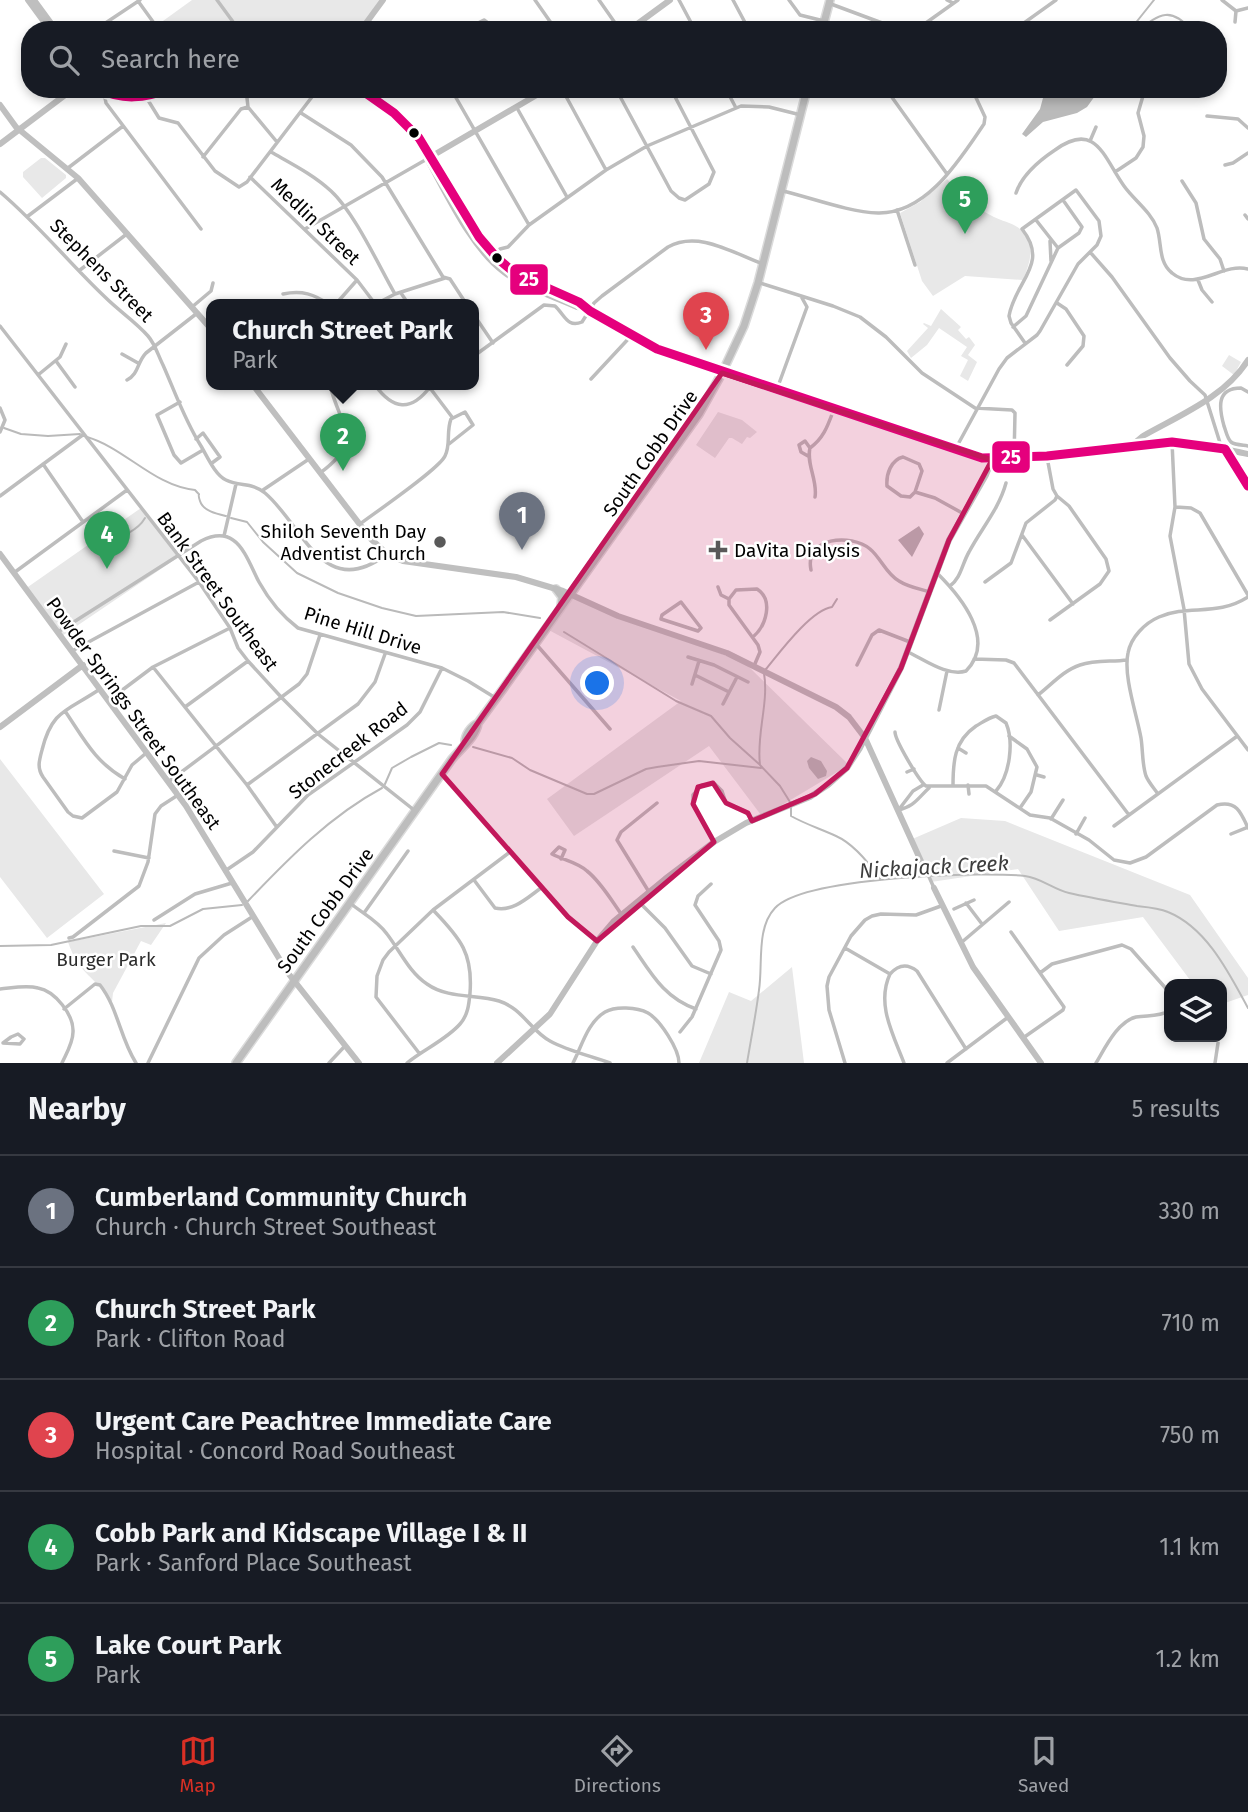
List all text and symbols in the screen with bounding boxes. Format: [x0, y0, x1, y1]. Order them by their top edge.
search box [21, 21, 1227, 98]
icon: search [45, 41, 83, 79]
text: Search here [101, 44, 240, 75]
unlabelled marker [407, 126, 421, 140]
street label: Medlin Street [266, 173, 365, 270]
pin: 5 [942, 176, 988, 234]
street label: Stephens Street [45, 214, 158, 327]
unlabelled marker [490, 251, 504, 265]
line badge: 25 [509, 263, 549, 296]
text: 25 [519, 268, 539, 291]
pin: 3 [683, 292, 729, 350]
popup [206, 299, 479, 390]
text: Church Street Park [232, 315, 453, 346]
text: Park [232, 346, 277, 374]
street label: South Cobb Drive [598, 386, 703, 521]
pin: 2 [320, 413, 366, 471]
line badge: 25 [991, 440, 1031, 474]
text: 25 [1001, 446, 1021, 469]
pin: 1 [499, 492, 545, 550]
street label: Bank Street Southeast [152, 507, 283, 675]
pin: 4 [84, 511, 130, 569]
place label: Shiloh Seventh Day Adventist Church [261, 520, 427, 565]
marker: Shiloh Seventh Day Adventist Church [432, 534, 448, 550]
place label: DaVita Dialysis [734, 539, 860, 562]
marker: DaVita Dialysis [708, 540, 728, 560]
street label: Powder Springs Street Southeast [42, 593, 226, 834]
street label: Pine Hill Drive [301, 602, 425, 659]
your location [580, 666, 614, 700]
street label: Stonecreek Road [284, 697, 412, 804]
street label: South Cobb Drive [272, 843, 379, 977]
water label: Nickajack Creek [859, 850, 1009, 884]
park label: Burger Park [56, 948, 156, 971]
map controls [1164, 979, 1227, 1042]
button: layers [1164, 979, 1227, 1042]
text: Nearby [28, 1091, 126, 1127]
text: 5 results [1132, 1095, 1220, 1123]
text: Cumberland Community Church [95, 1182, 467, 1213]
text: 1 [46, 1197, 56, 1225]
text: 330 m [1158, 1197, 1220, 1225]
text: Church · Church Street Southeast [95, 1213, 436, 1241]
text: Church Street Park [95, 1294, 316, 1325]
text: 2 [45, 1309, 57, 1337]
text: 710 m [1162, 1309, 1220, 1337]
text: Park · Clifton Road [95, 1325, 286, 1353]
text: Urgent Care Peachtree Immediate Care [95, 1406, 552, 1437]
text: 3 [45, 1421, 57, 1449]
text: 750 m [1160, 1421, 1220, 1449]
text: Hospital · Concord Road Southeast [95, 1437, 455, 1465]
text: Cobb Park and Kidscape Village I & II [95, 1518, 527, 1549]
text: 4 [45, 1533, 58, 1561]
text: 1.1 km [1159, 1533, 1220, 1561]
text: Park · Sanford Place Southeast [95, 1549, 412, 1577]
text: Lake Court Park [95, 1630, 281, 1661]
text: 5 [45, 1645, 57, 1673]
text: 1.2 km [1156, 1645, 1220, 1673]
text: Park [95, 1661, 140, 1689]
tab: Map [179, 1732, 217, 1797]
tab: Directions [574, 1732, 661, 1797]
tab: Saved [1018, 1732, 1069, 1797]

